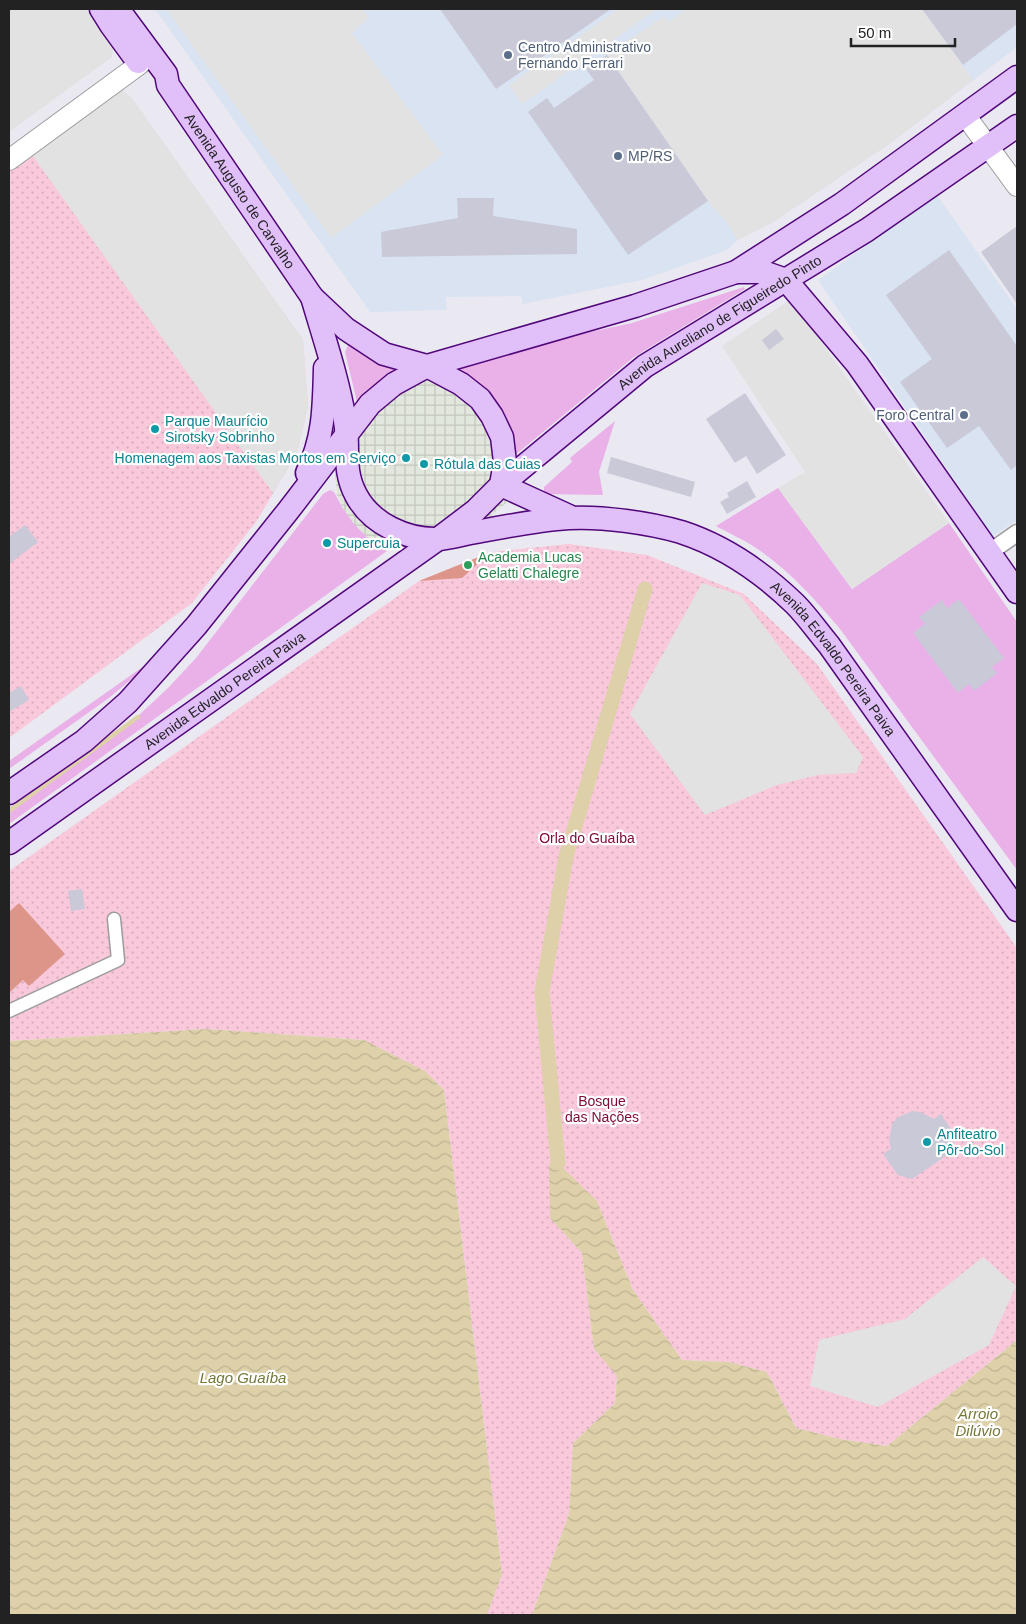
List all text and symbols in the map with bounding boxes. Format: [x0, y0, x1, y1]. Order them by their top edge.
scale bar [851, 15, 955, 47]
text: 50 m [858, 24, 891, 41]
place label: Centro Administrativo Fernando Ferrari [518, 39, 651, 71]
marker: Centro Administrativo Fernando Ferrari [502, 49, 514, 61]
street label: Avenida Augusto de Carvalho [181, 110, 298, 272]
place label: MP/RS [628, 148, 672, 164]
marker: MP/RS [612, 150, 624, 162]
street label: Avenida Aureliano de Figueiredo Pinto [615, 252, 824, 393]
place label: Foro Central [876, 407, 954, 423]
marker: Foro Central [958, 409, 970, 421]
place label: Parque Maurício Sirotsky Sobrinho [165, 413, 275, 445]
marker: Parque Maurício Sirotsky Sobrinho [149, 423, 161, 435]
place label: Homenagem aos Taxistas Mortos em Serviço [115, 450, 396, 466]
marker: Homenagem aos Taxistas Mortos em Serviço [400, 452, 412, 464]
place label: Rótula das Cuias [434, 456, 541, 472]
marker: Rótula das Cuias [418, 458, 430, 470]
place label: Supercuia [337, 535, 400, 551]
marker: Supercuia [321, 537, 333, 549]
place label: Academia Lucas Gelatti Chalegre [478, 549, 582, 581]
marker: Academia Lucas Gelatti Chalegre [462, 559, 474, 571]
street label: Avenida Edvaldo Pereira Paiva [767, 578, 899, 739]
street label: Avenida Edvaldo Pereira Paiva [141, 628, 308, 753]
park label: Orla do Guaíba [539, 830, 635, 846]
park label: Bosque das Nações [565, 1093, 639, 1125]
place label: Anfiteatro Pôr-do-Sol [937, 1126, 1004, 1158]
marker: Anfiteatro Pôr-do-Sol [921, 1136, 933, 1148]
water label: Lago Guaíba [200, 1369, 286, 1386]
water label: Arroio Dilúvio [955, 1405, 1001, 1439]

